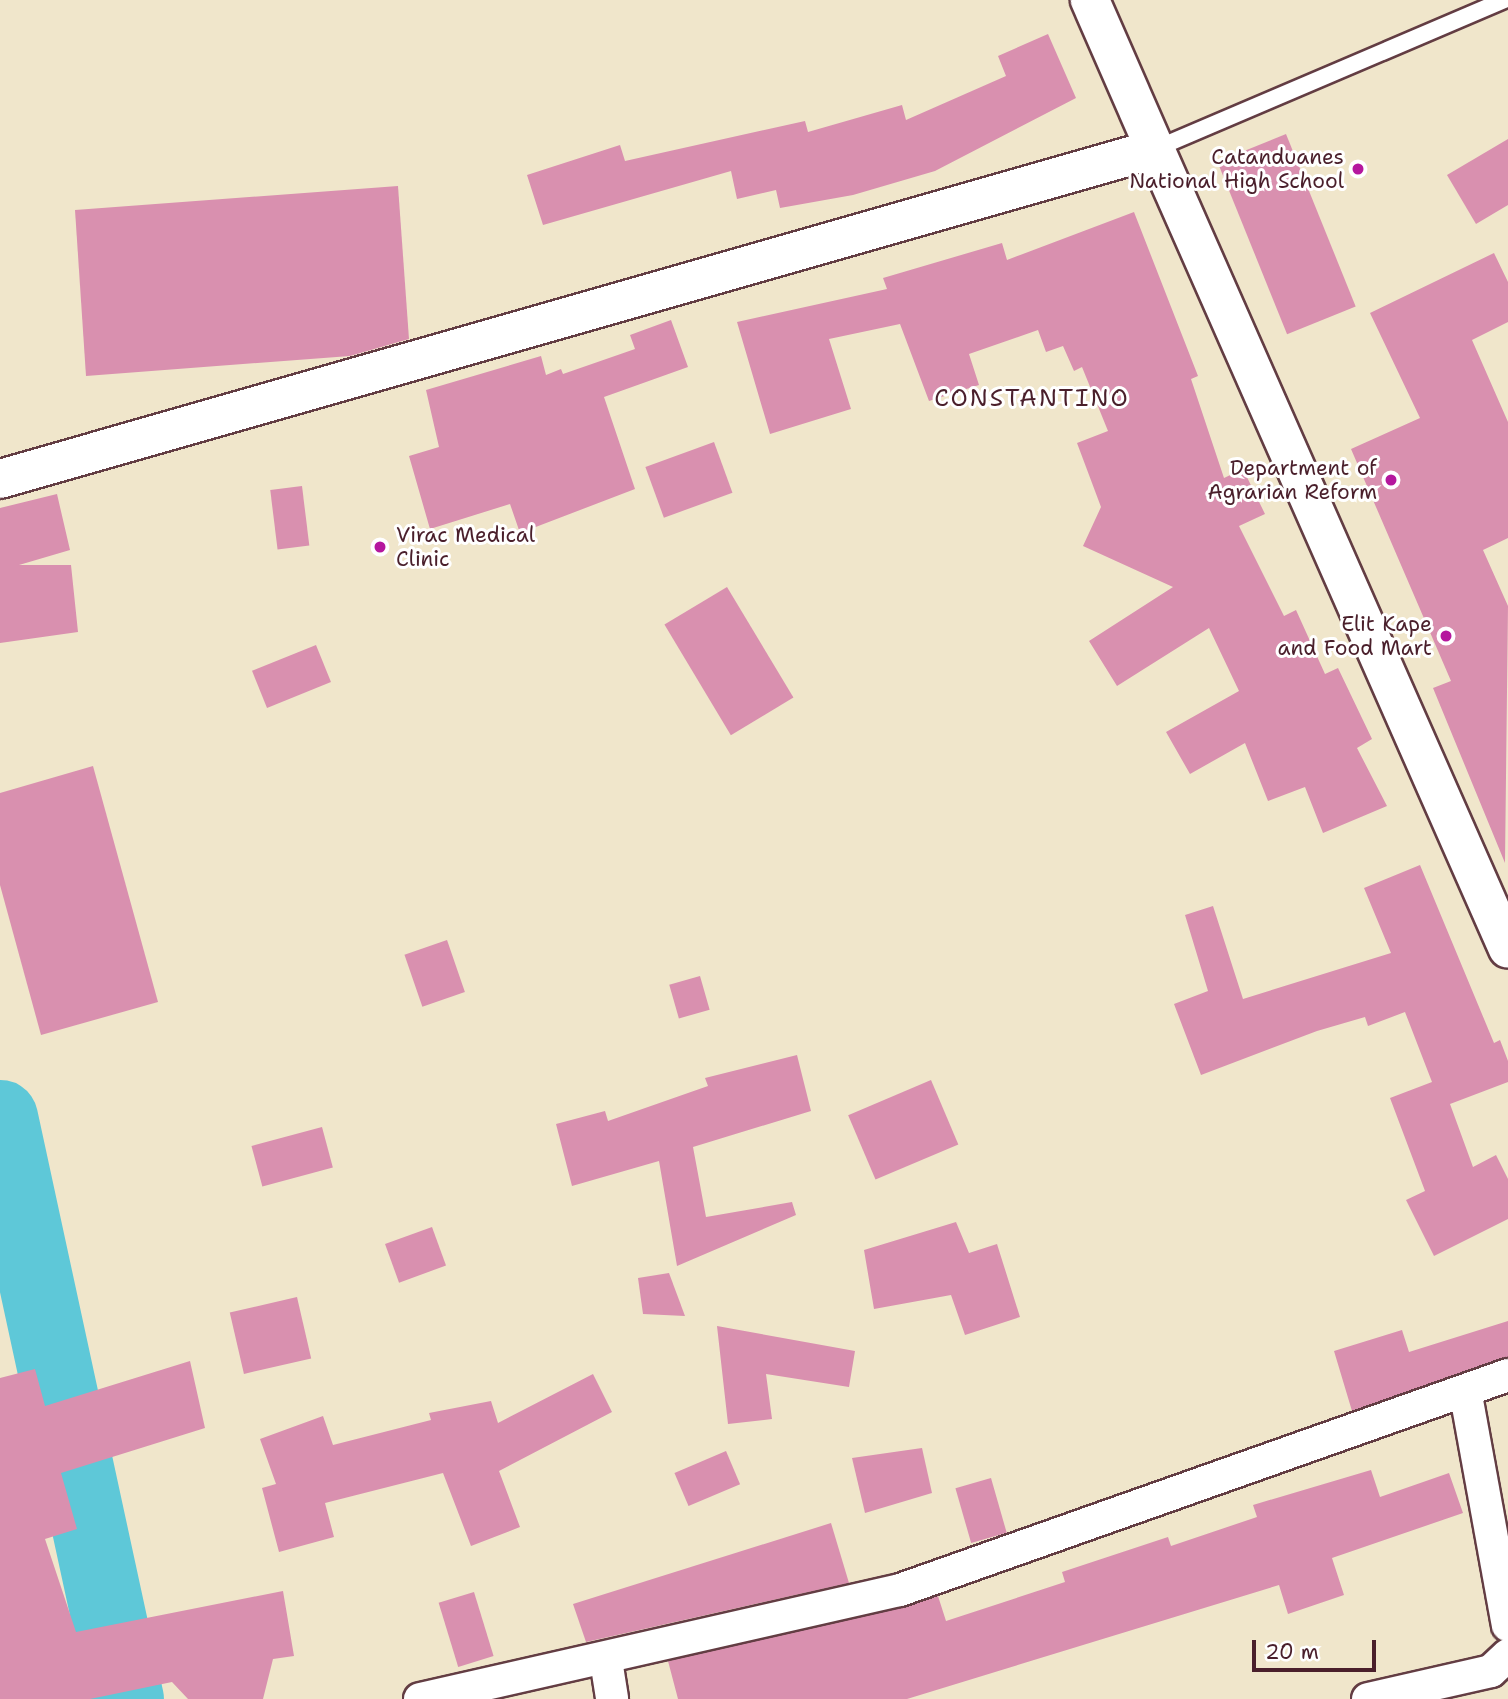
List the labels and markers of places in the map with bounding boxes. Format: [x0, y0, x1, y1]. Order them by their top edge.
place label: Catanduanes National High School [1129, 144, 1344, 194]
marker: Catanduanes National High School [1350, 161, 1366, 177]
place label: Department of Agrarian Reform [1208, 455, 1377, 505]
marker: Department of Agrarian Reform [1383, 472, 1399, 488]
place label: Virac Medical Clinic [396, 522, 535, 572]
marker: Virac Medical Clinic [370, 537, 390, 557]
place label: Elit Kape and Food Mart [1277, 611, 1432, 661]
marker: Elit Kape and Food Mart [1438, 628, 1454, 644]

